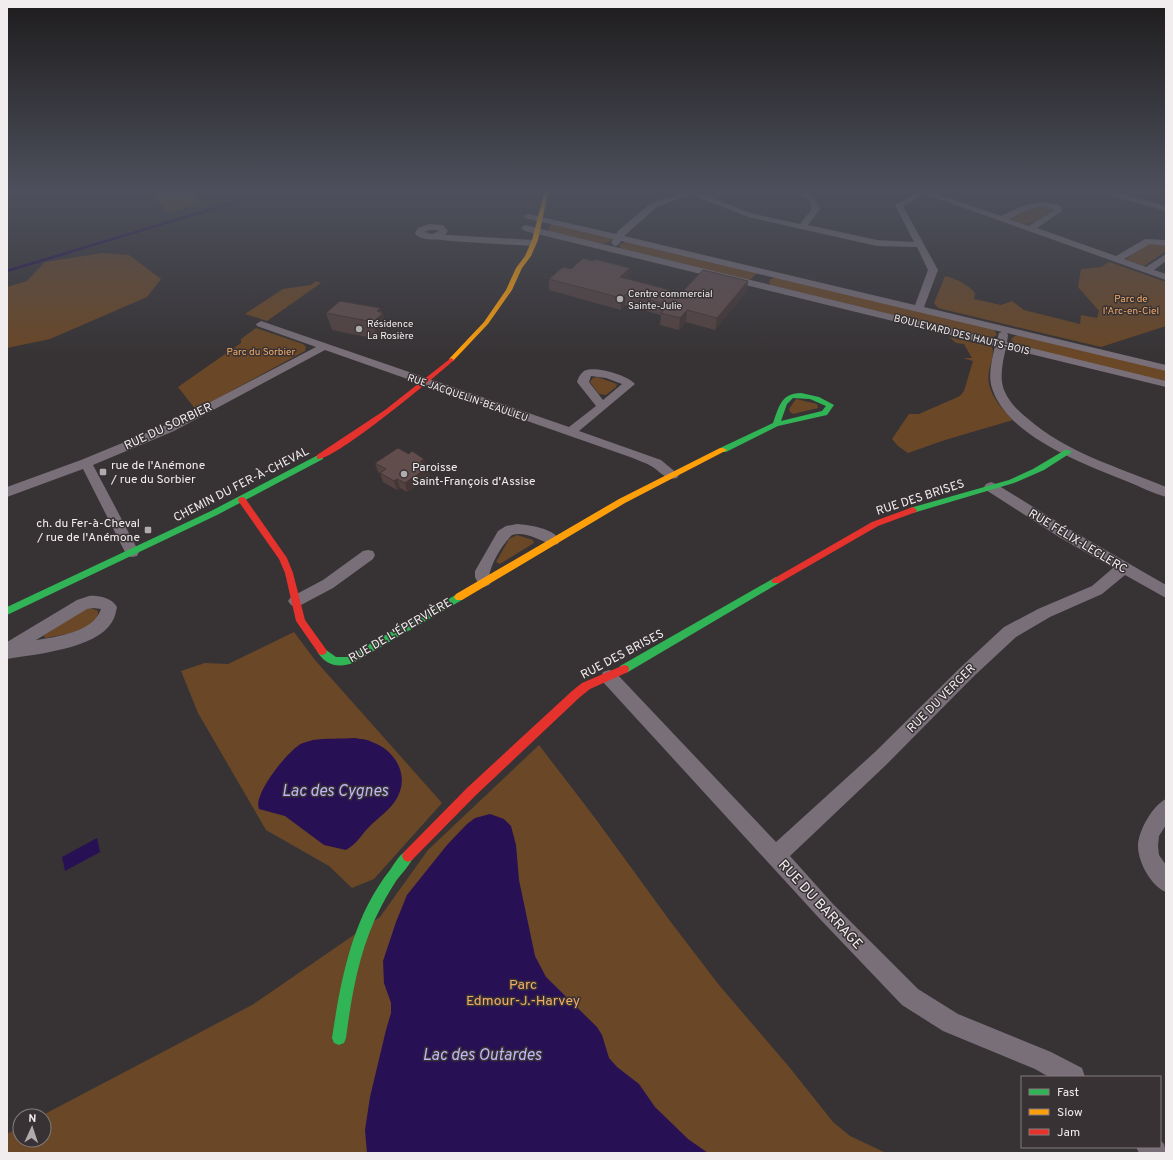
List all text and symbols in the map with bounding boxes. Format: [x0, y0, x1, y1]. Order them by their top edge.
place label: Centre commercial Sainte-Julie [628, 288, 713, 313]
park label: Parc de l'Arc-en-Ciel [1103, 293, 1159, 318]
marker: Centre commercial Sainte-Julie [615, 294, 625, 304]
street label: BOULEVARD DES HAUTS-BOIS [892, 312, 1031, 359]
place label: Résidence La Rosière [367, 318, 414, 343]
marker: Résidence La Rosière [354, 324, 364, 334]
park label: Parc du Sorbier [227, 346, 296, 359]
street label: RUE JACQUELIN-BEAULIEU [406, 372, 529, 425]
street label: RUE DU SORBIER [122, 399, 215, 454]
street label: CHEMIN DU FER-À-CHEVAL [171, 444, 312, 526]
place label: rue de l'Anémone / rue du Sorbier [110, 458, 205, 488]
place label: Paroisse Saint-François d'Assise [412, 460, 535, 490]
marker: rue de l'Anémone / rue du Sorbier [98, 467, 108, 477]
marker: Paroisse Saint-François d'Assise [399, 469, 409, 479]
street label: RUE DES BRISES [874, 476, 967, 520]
street label: RUE FÉLIX-LECLERC [1025, 506, 1130, 578]
place label: ch. du Fer-à-Cheval / rue de l'Anémone [36, 516, 140, 546]
marker: ch. du Fer-à-Cheval / rue de l'Anémone [143, 525, 153, 535]
street label: RUE DE L'ÉPERVIÈRE [346, 595, 455, 667]
street label: RUE DES BRISES [578, 626, 667, 684]
street label: RUE DU VERGER [904, 661, 979, 736]
water label: Lac des Cygnes [282, 782, 389, 802]
street label: RUE DU BARRAGE [774, 857, 866, 953]
park label: Parc Edmour-J.-Harvey [466, 977, 580, 1010]
water label: Lac des Outardes [422, 1046, 542, 1066]
legend [1021, 1076, 1161, 1148]
text: Fast [1057, 1085, 1079, 1101]
text: Slow [1057, 1105, 1083, 1121]
north arrow [12, 1108, 52, 1148]
text: N [28, 1112, 37, 1126]
text: Jam [1057, 1125, 1080, 1141]

